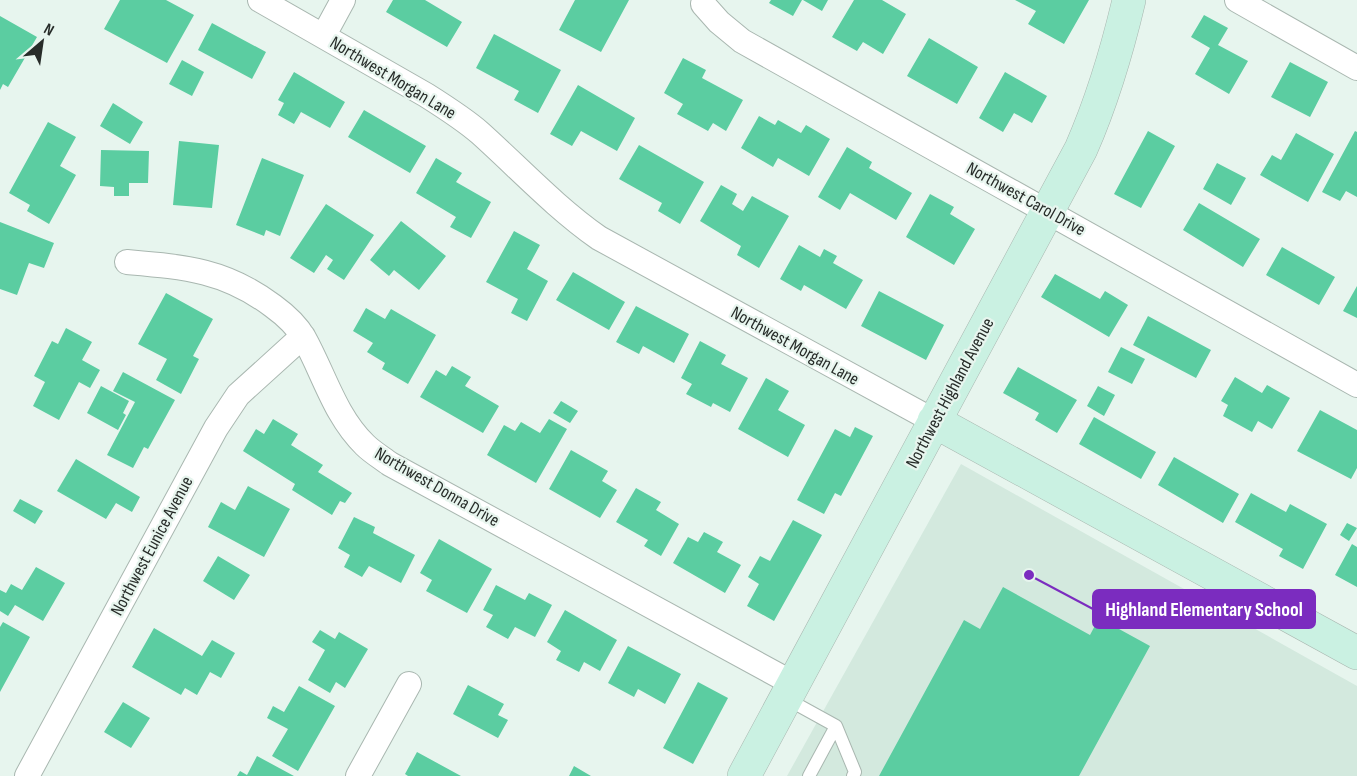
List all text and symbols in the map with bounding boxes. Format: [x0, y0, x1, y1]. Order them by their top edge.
north arrow [12, 12, 72, 72]
text: N [40, 20, 57, 41]
street label: Northwest Morgan Lane [326, 32, 460, 124]
street label: Northwest Carol Drive [963, 158, 1089, 240]
street label: Northwest Morgan Lane [727, 302, 863, 390]
street label: Northwest Highland Avenue [902, 314, 998, 472]
street label: Northwest Donna Drive [371, 443, 503, 531]
street label: Northwest Eunice Avenue [106, 473, 198, 619]
callout: Highland Elementary School [1093, 590, 1315, 628]
text: Highland Elementary School [1105, 598, 1303, 622]

